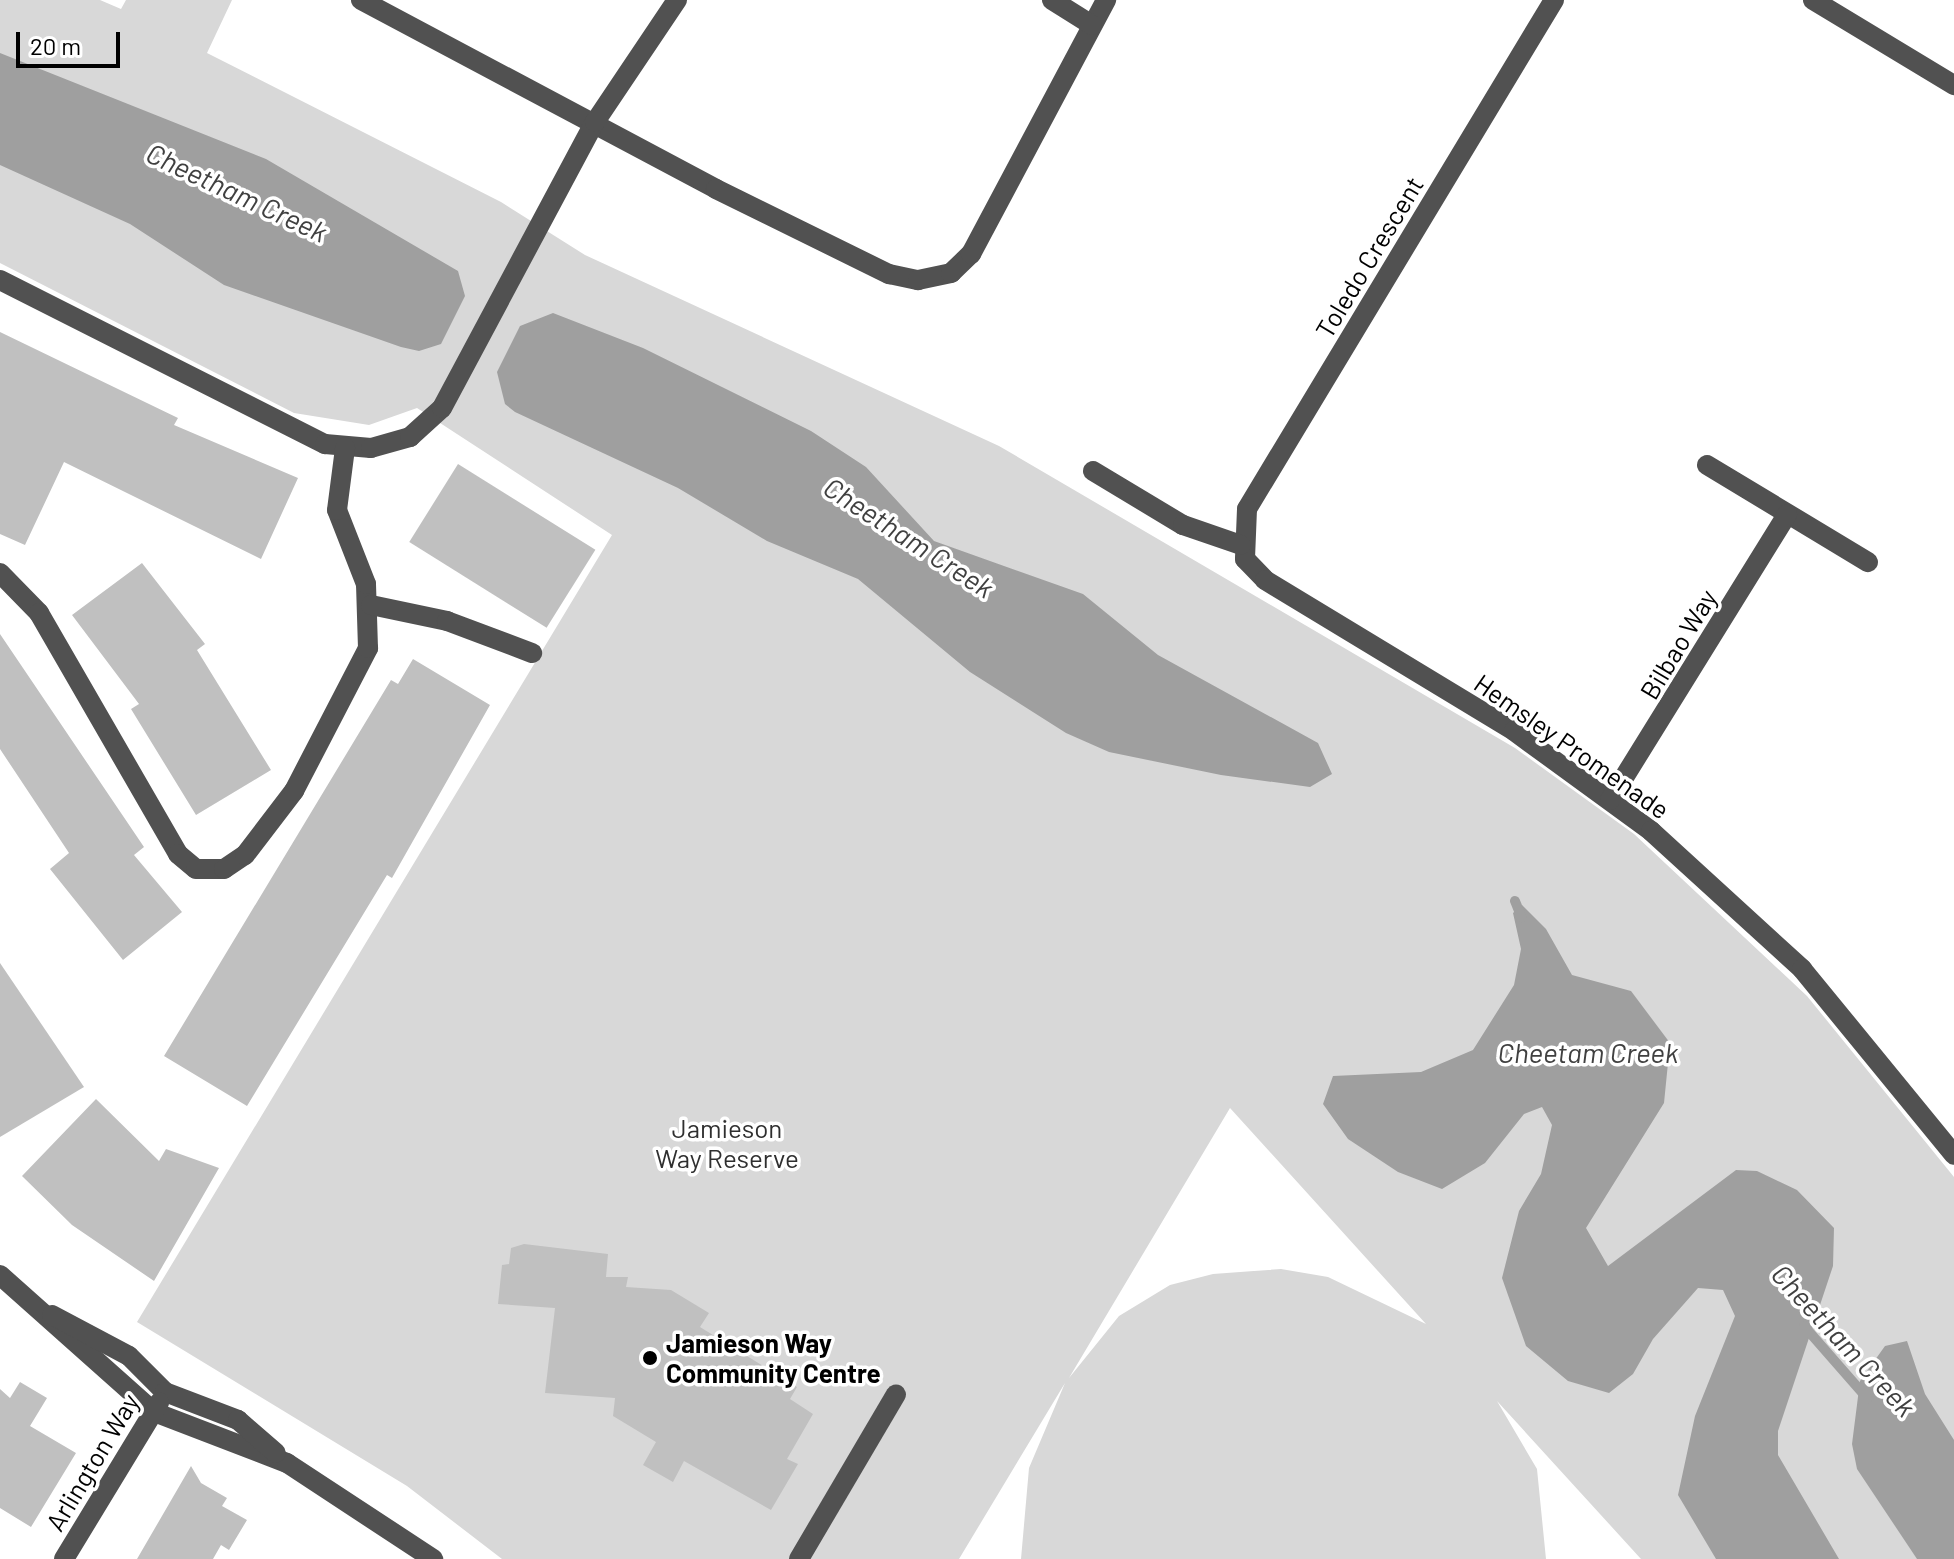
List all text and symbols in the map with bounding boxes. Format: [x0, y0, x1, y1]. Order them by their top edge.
scale bar [20, 16, 124, 66]
text: 20 m [30, 31, 81, 60]
water label: Cheetham Creek [141, 135, 333, 249]
street label: Toledo Crescent [1309, 171, 1429, 343]
water label: Cheetham Creek [818, 470, 1000, 604]
street label: Bilbao Way [1633, 583, 1723, 705]
street label: Hemsley Promenade [1468, 667, 1676, 825]
water label: Cheetam Creek [1498, 1035, 1678, 1069]
park label: Jamieson Way Reserve [655, 1112, 799, 1174]
water label: Cheetham Creek [1765, 1257, 1923, 1423]
place label: Jamieson Way Community Centre [666, 1327, 881, 1388]
marker: Jamieson Way Community Centre [641, 1349, 659, 1367]
street label: Arlington Way [39, 1388, 145, 1536]

